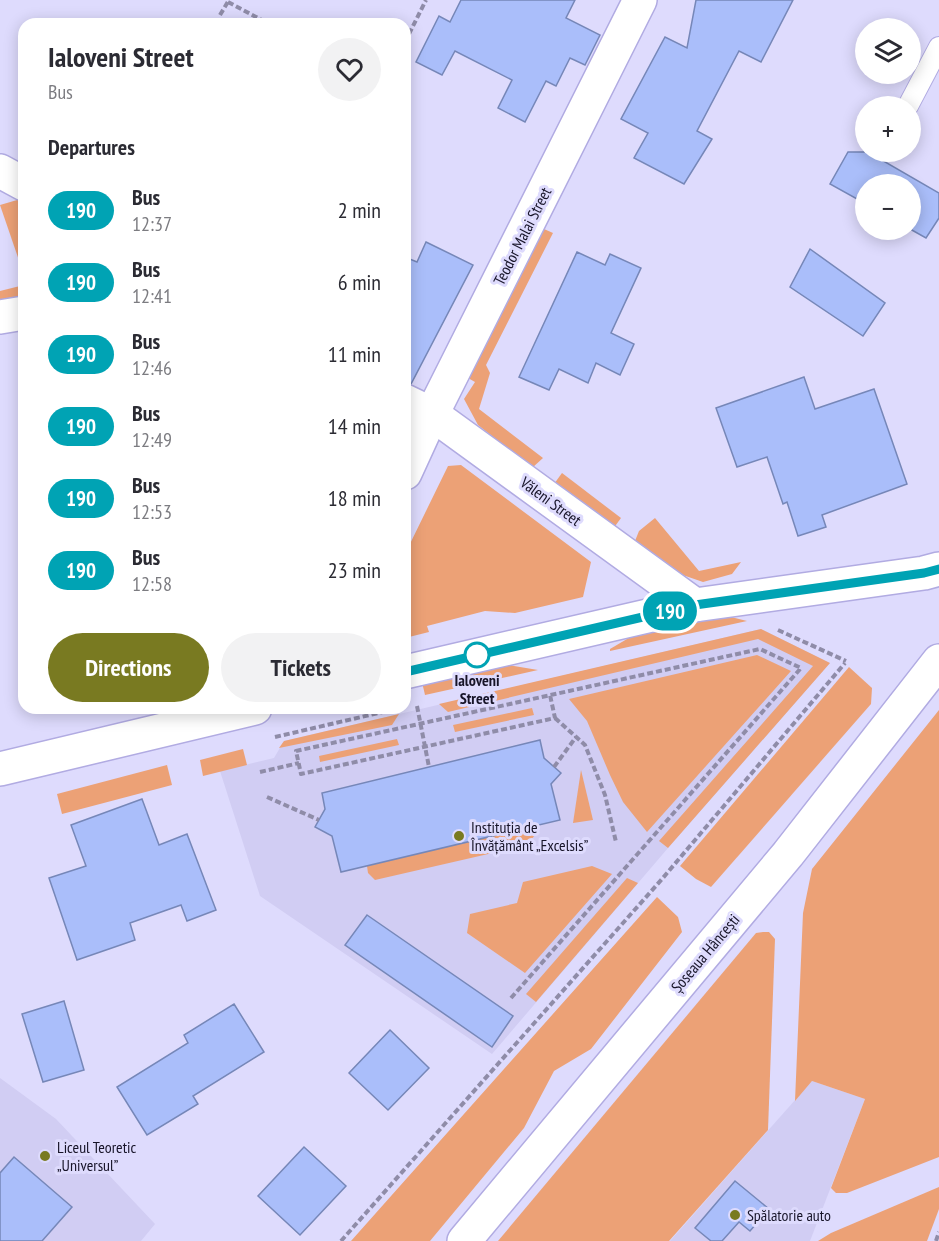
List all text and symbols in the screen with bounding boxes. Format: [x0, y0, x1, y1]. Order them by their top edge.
map controls [855, 18, 921, 240]
button: layers [855, 18, 921, 84]
text: Ialoveni Street [48, 38, 194, 75]
button: heart [318, 38, 381, 101]
text: Bus [48, 79, 73, 105]
button: + [855, 96, 921, 162]
text: Departures [48, 133, 135, 161]
button: − [855, 174, 921, 240]
text: Bus [132, 183, 160, 211]
street label: Teodor Malai Street [489, 183, 556, 288]
text: 2 min [338, 196, 381, 224]
text: 190 [66, 197, 96, 224]
text: 12:37 [132, 211, 172, 237]
text: Bus [132, 255, 160, 283]
text: 6 min [338, 268, 381, 296]
text: 190 [66, 269, 96, 296]
text: 12:41 [132, 283, 172, 309]
text: Bus [132, 327, 160, 355]
text: 11 min [328, 340, 381, 368]
text: 190 [66, 341, 96, 368]
text: 12:46 [132, 355, 172, 381]
text: Bus [132, 399, 160, 427]
text: 14 min [328, 412, 381, 440]
text: 190 [66, 413, 96, 440]
text: 12:49 [132, 427, 172, 453]
text: Bus [132, 471, 160, 499]
street label: Văleni Street [516, 472, 586, 530]
text: 18 min [328, 484, 381, 512]
text: 190 [66, 485, 96, 512]
text: 12:53 [132, 499, 172, 525]
text: Bus [132, 543, 160, 571]
text: 23 min [328, 556, 381, 584]
text: 190 [66, 557, 96, 584]
text: 12:58 [132, 571, 172, 597]
line badge: 190 [636, 592, 704, 630]
text: 190 [655, 598, 685, 625]
button: Directions [48, 633, 209, 702]
button: Tickets [221, 633, 381, 702]
marker: Ialoveni Street [464, 642, 490, 668]
place label: Ialoveni Street [454, 670, 500, 708]
place label: Instituția de Învățământ „Excelsis” [470, 817, 589, 855]
marker: Instituția de Învățământ „Excelsis” [452, 829, 466, 843]
street label: Șoseaua Hâncești [666, 910, 744, 996]
place label: Liceul Teoretic „Universul” [57, 1137, 137, 1175]
marker: Liceul Teoretic „Universul” [38, 1149, 52, 1163]
place label: Spălatorie auto [747, 1205, 831, 1225]
marker: Spălatorie auto [728, 1208, 742, 1222]

